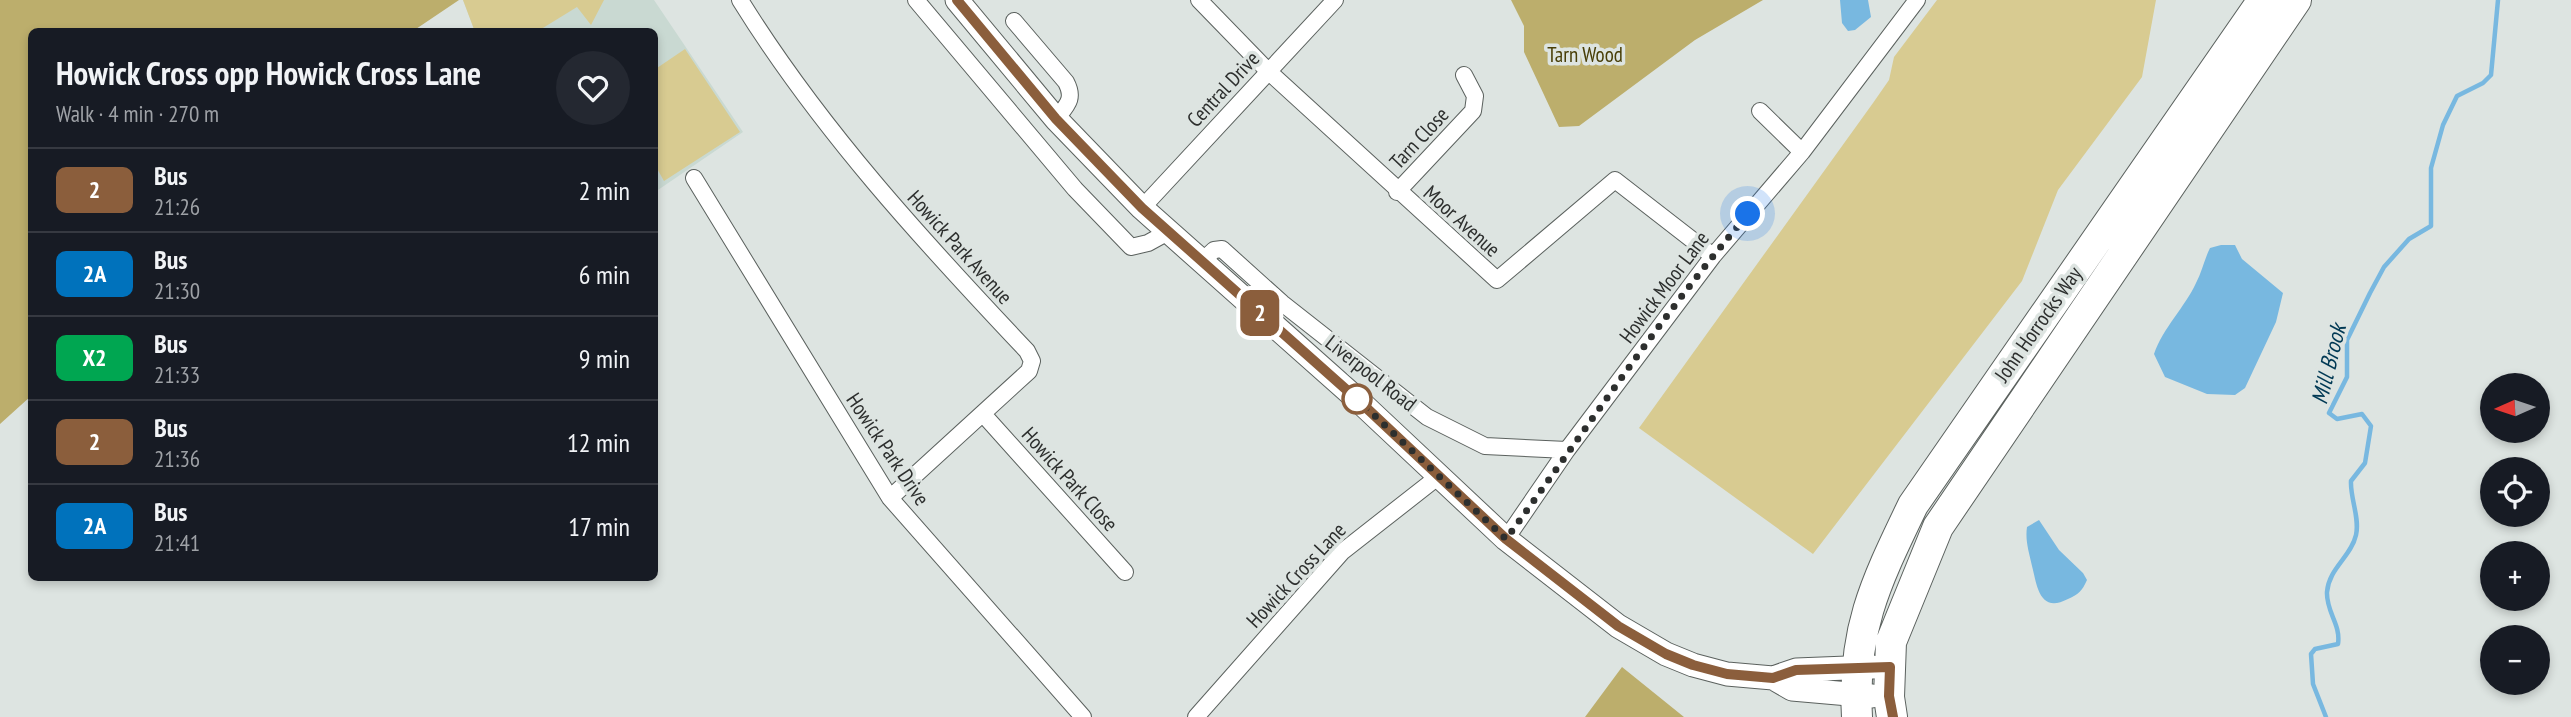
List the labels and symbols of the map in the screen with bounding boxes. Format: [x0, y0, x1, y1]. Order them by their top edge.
park label: Tarn Wood [1547, 41, 1623, 68]
street label: Central Drive [1181, 45, 1265, 133]
street label: Tarn Close [1384, 101, 1454, 175]
street label: Moor Avenue [1418, 179, 1506, 263]
street label: Howick Park Avenue [902, 184, 1018, 310]
your location [1730, 196, 1765, 231]
street label: Howick Moor Lane [1613, 226, 1715, 348]
street label: John Horrocks Way [1988, 261, 2088, 388]
line badge: 2 [1237, 290, 1283, 336]
water label: Mill Brook [2304, 318, 2353, 407]
street label: Liverpool Road [1320, 329, 1422, 417]
north arrow [2480, 373, 2550, 443]
unlabelled marker [1342, 384, 1372, 414]
street label: Howick Park Drive [840, 388, 936, 510]
street label: Howick Park Close [1016, 421, 1124, 537]
street label: Howick Cross Lane [1240, 517, 1352, 633]

